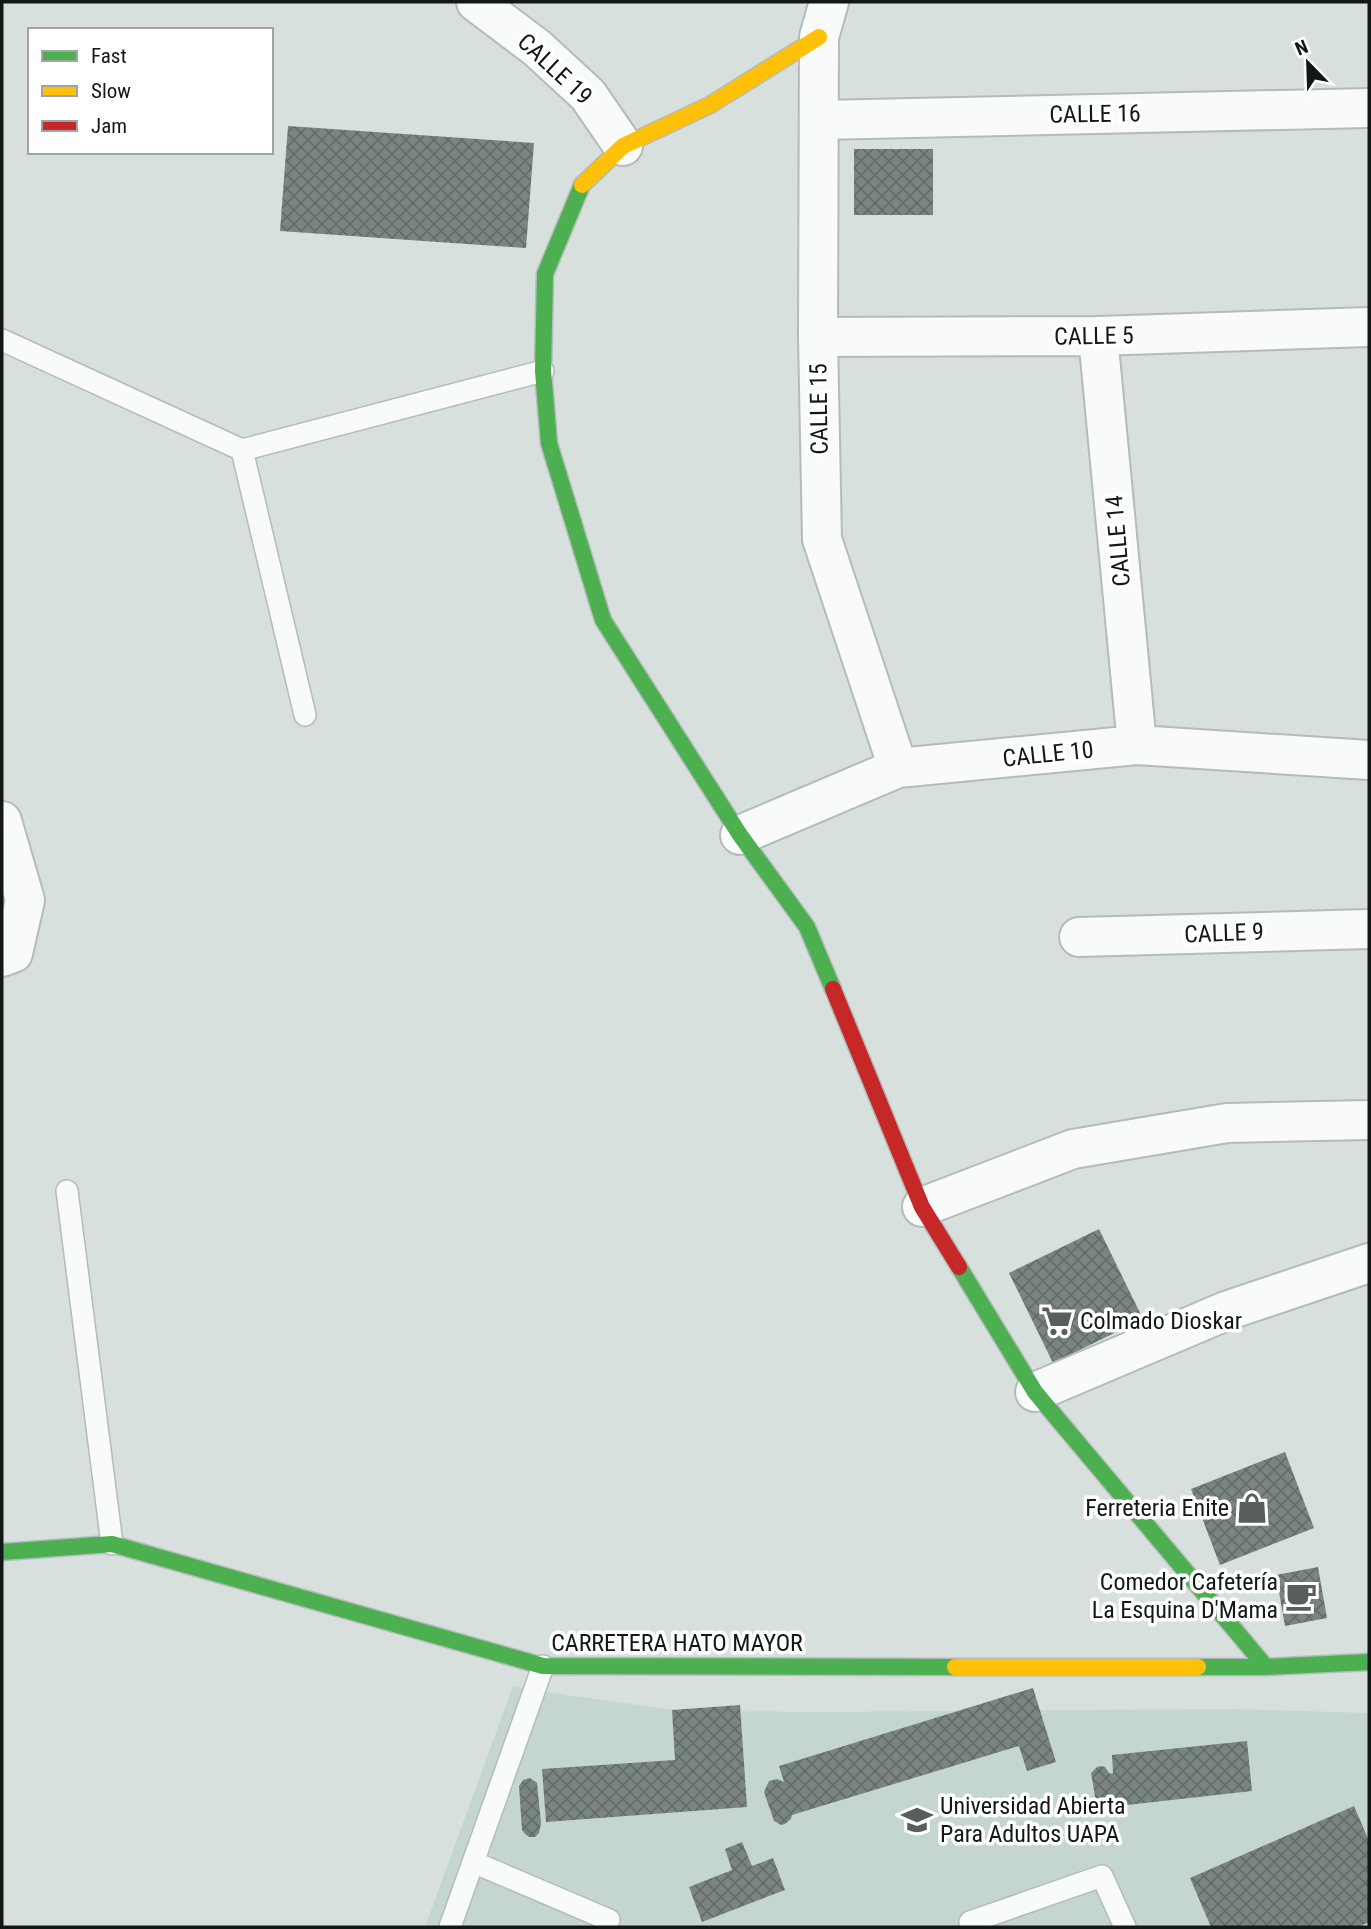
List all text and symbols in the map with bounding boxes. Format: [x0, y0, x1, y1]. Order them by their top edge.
legend [28, 28, 273, 154]
street label: CALLE 19 [512, 28, 598, 110]
north arrow [1273, 28, 1343, 98]
text: N [1292, 35, 1311, 61]
text: Fast [91, 44, 127, 68]
text: Slow [91, 79, 131, 103]
street label: CALLE 16 [1049, 99, 1141, 129]
text: Jam [91, 114, 127, 138]
street label: CALLE 5 [1054, 321, 1134, 351]
street label: CALLE 15 [804, 363, 834, 455]
street label: CALLE 14 [1100, 494, 1136, 588]
street label: CALLE 10 [1001, 735, 1095, 773]
street label: CALLE 9 [1184, 918, 1264, 948]
supermarket icon: Colmado Dioskar [1040, 1304, 1074, 1338]
place label: Colmado Dioskar [1080, 1307, 1242, 1335]
shop icon: Ferreteria Enite [1235, 1491, 1269, 1525]
place label: Ferreteria Enite [1085, 1494, 1229, 1522]
place label: Comedor Cafetería La Esquina D'Mama [1092, 1568, 1278, 1624]
cafe icon: Comedor Cafetería La Esquina D'Mama [1284, 1579, 1318, 1613]
street label: CARRETERA HATO MAYOR [551, 1629, 803, 1657]
place label: Universidad Abierta Para Adultos UAPA [940, 1792, 1125, 1848]
school or university icon: Universidad Abierta Para Adultos UAPA [900, 1803, 934, 1837]

